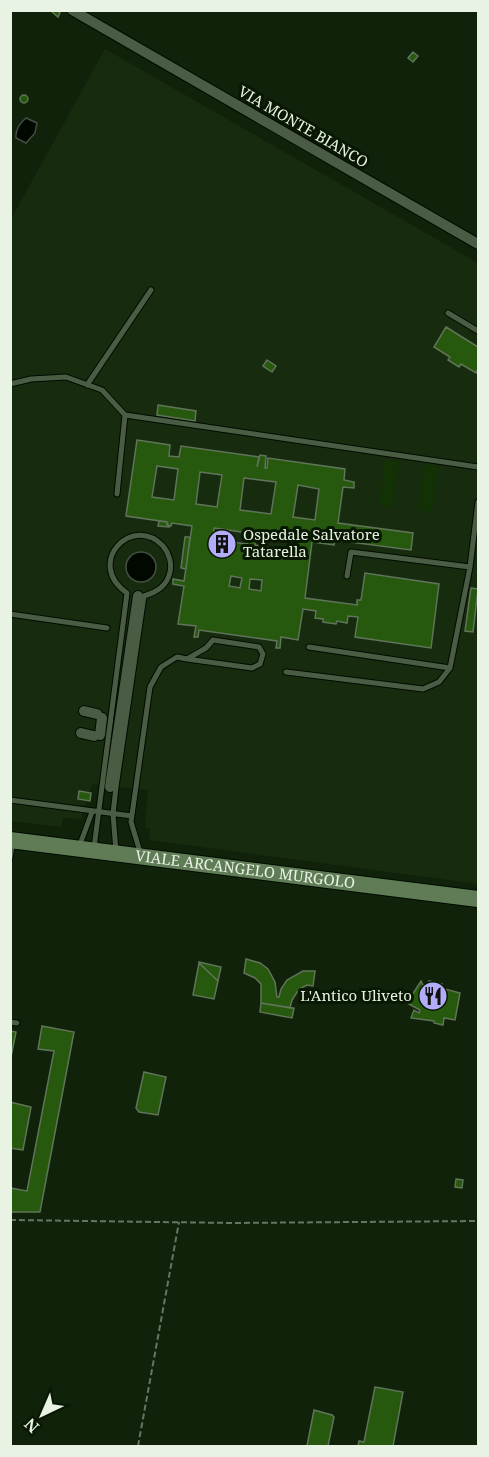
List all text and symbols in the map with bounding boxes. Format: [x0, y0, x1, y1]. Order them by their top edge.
street label: VIA MONTE BIANCO [235, 81, 372, 172]
place label: Ospedale Salvatore Tatarella [243, 524, 380, 561]
building icon: Ospedale Salvatore Tatarella [206, 528, 238, 560]
street label: VIALE ARCANGELO MURGOLO [134, 845, 356, 892]
restaurant icon: L'Antico Uliveto [417, 980, 449, 1012]
place label: L'Antico Uliveto [300, 985, 412, 1005]
north arrow [12, 1385, 72, 1445]
text: N [19, 1413, 44, 1438]

